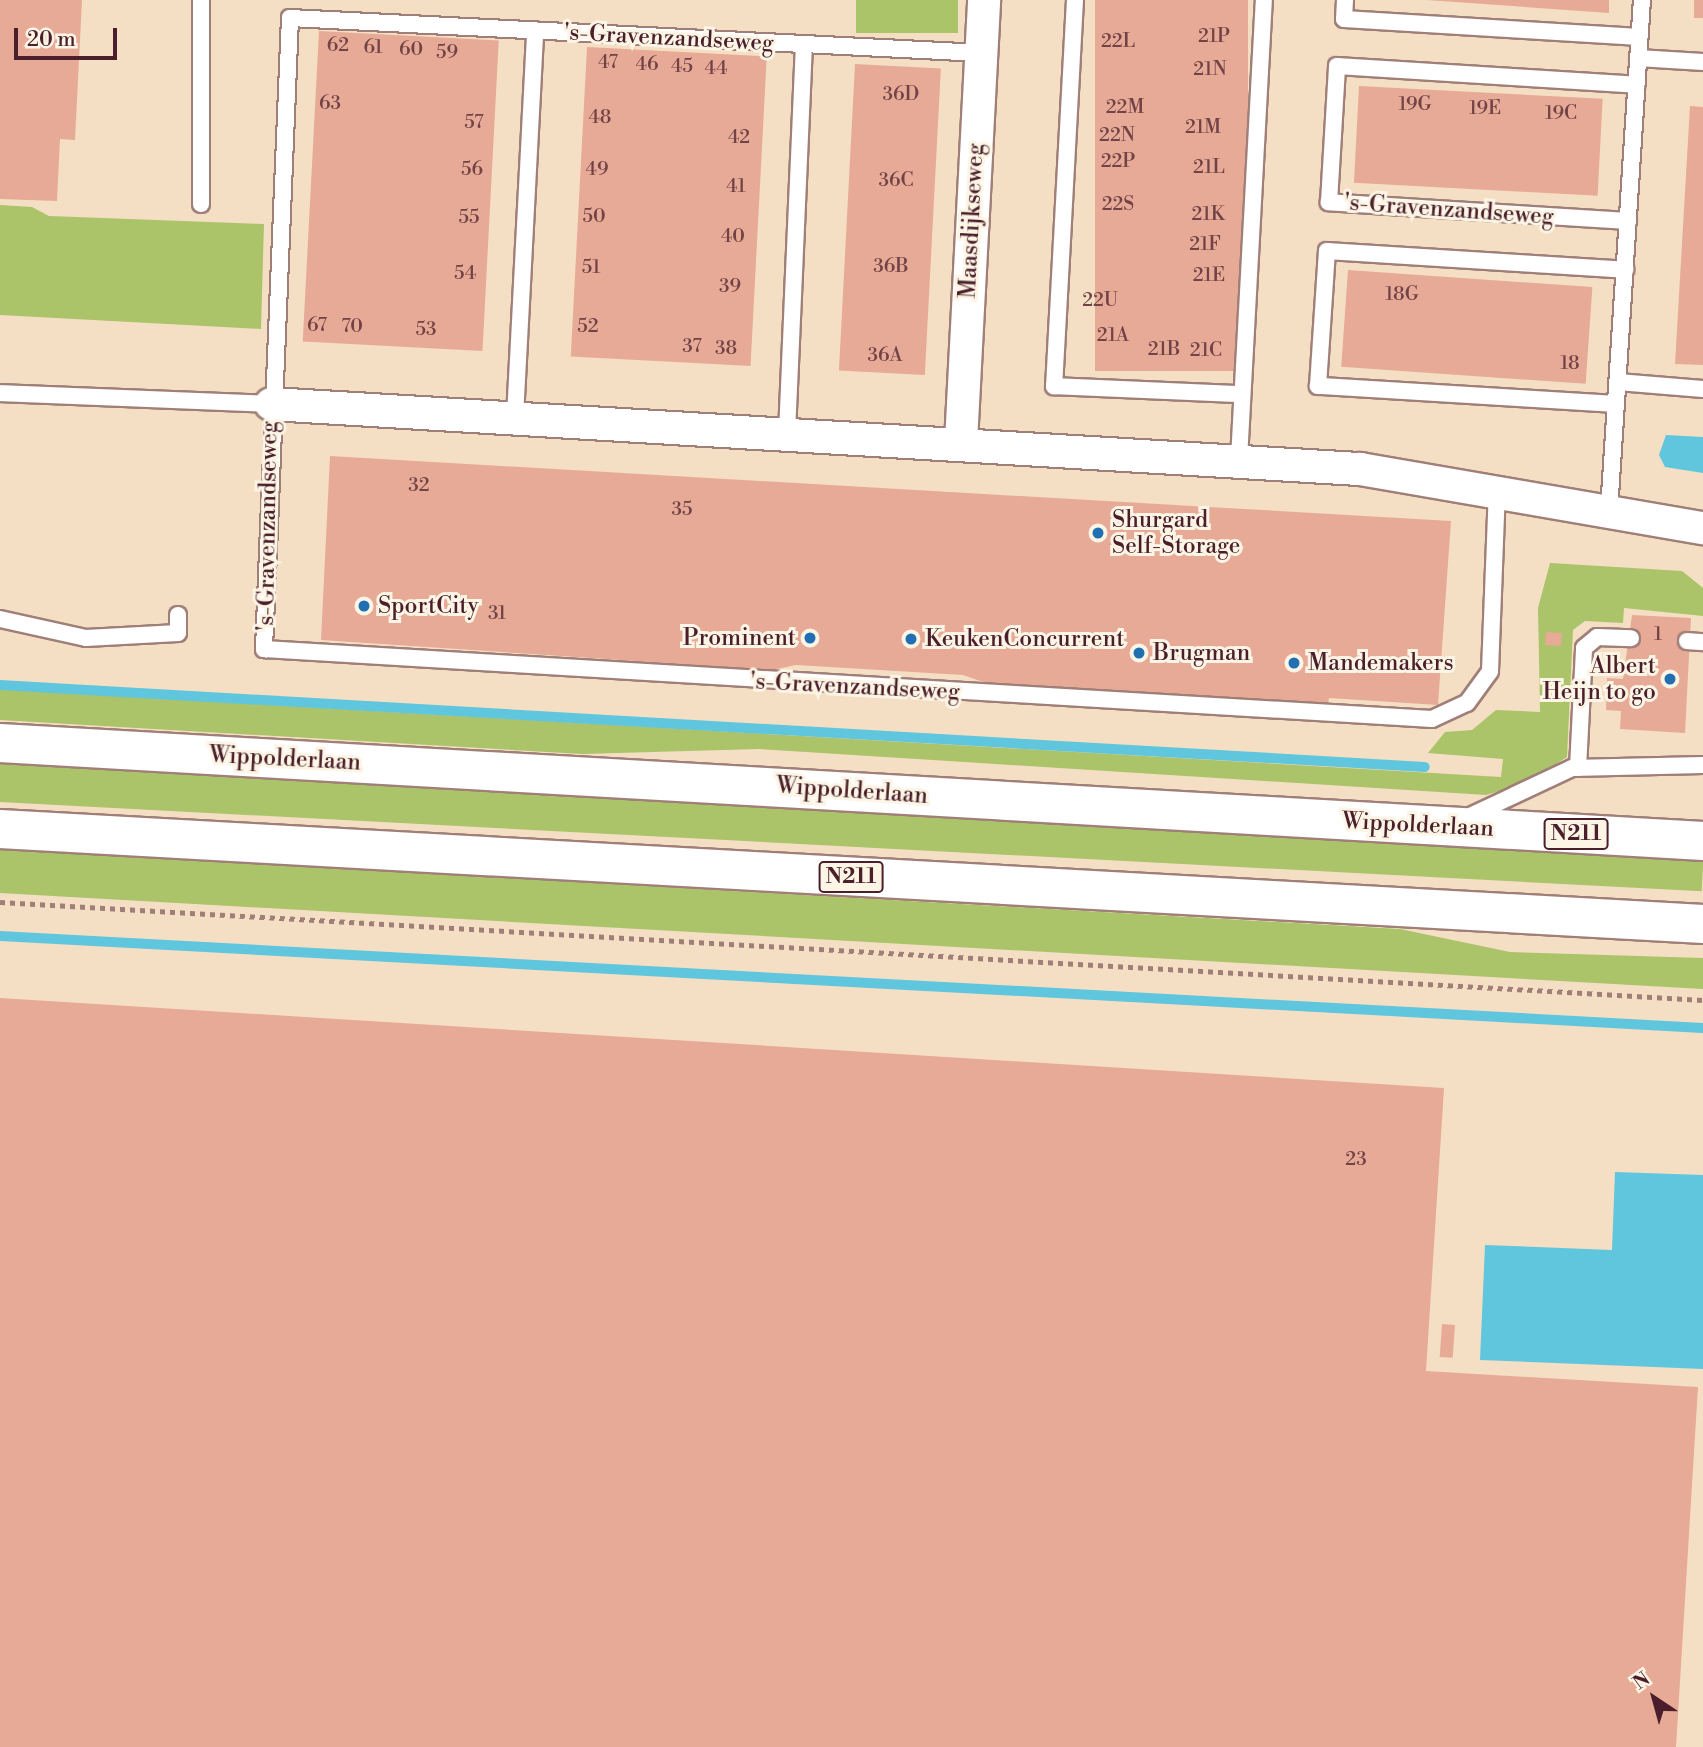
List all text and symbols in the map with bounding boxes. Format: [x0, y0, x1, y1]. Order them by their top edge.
scale bar [18, 14, 121, 58]
street label: 's-Gravenzandseweg [563, 19, 775, 57]
house number: 21P [1198, 26, 1230, 48]
text: 20 m [27, 27, 76, 53]
house number: 22L [1101, 31, 1135, 53]
house number: 62 [327, 35, 349, 57]
house number: 61 [363, 37, 383, 59]
house number: 60 [399, 39, 423, 61]
house number: 59 [436, 42, 458, 64]
house number: 47 [598, 52, 618, 74]
house number: 46 [636, 54, 658, 76]
house number: 45 [671, 56, 693, 78]
house number: 44 [705, 58, 727, 80]
house number: 21N [1193, 59, 1227, 81]
house number: 36D [883, 84, 919, 106]
house number: 63 [319, 93, 341, 115]
house number: 19G [1398, 94, 1432, 116]
house number: 22M [1106, 97, 1144, 119]
house number: 19E [1469, 98, 1501, 120]
house number: 19C [1545, 103, 1577, 125]
house number: 48 [589, 107, 611, 129]
house number: 57 [464, 112, 484, 134]
house number: 21M [1185, 117, 1221, 139]
house number: 22N [1099, 125, 1135, 147]
house number: 42 [728, 127, 750, 149]
street label: Maasdijkseweg [954, 143, 990, 299]
house number: 22P [1101, 151, 1135, 173]
house number: 21L [1193, 157, 1225, 179]
house number: 56 [461, 159, 483, 181]
house number: 49 [586, 159, 608, 181]
house number: 36C [878, 170, 914, 192]
house number: 41 [726, 176, 746, 198]
street label: 's-Gravenzandseweg [1343, 189, 1555, 231]
house number: 22S [1102, 194, 1134, 216]
house number: 21K [1191, 204, 1225, 226]
house number: 50 [582, 206, 606, 228]
house number: 55 [459, 207, 479, 229]
house number: 40 [721, 226, 745, 248]
house number: 21F [1189, 234, 1221, 256]
house number: 36B [873, 256, 909, 278]
house number: 51 [582, 257, 600, 279]
house number: 54 [454, 263, 476, 285]
house number: 21E [1193, 265, 1225, 287]
house number: 39 [719, 276, 741, 298]
house number: 18G [1385, 284, 1419, 306]
house number: 22U [1082, 290, 1118, 312]
house number: 67 [307, 315, 327, 337]
house number: 70 [341, 316, 363, 338]
house number: 52 [577, 316, 599, 338]
house number: 53 [416, 319, 436, 341]
house number: 21A [1097, 325, 1129, 347]
house number: 37 [682, 336, 702, 358]
house number: 38 [715, 338, 737, 360]
house number: 21B [1148, 339, 1180, 361]
house number: 21C [1190, 340, 1222, 362]
house number: 36A [867, 345, 903, 367]
house number: 18 [1560, 353, 1580, 375]
street label: 's-Gravenzandseweg [252, 421, 284, 631]
house number: 32 [408, 475, 430, 497]
house number: 35 [672, 499, 692, 521]
place label: Shurgard Self-Storage [1112, 506, 1240, 560]
marker: Shurgard Self-Storage [1090, 525, 1106, 541]
place label: SportCity [378, 592, 479, 620]
marker: SportCity [356, 598, 372, 614]
house number: 31 [488, 603, 506, 625]
place label: Prominent [683, 624, 796, 652]
house number: 1 [1654, 624, 1662, 646]
place label: KeukenConcurrent [925, 625, 1124, 653]
marker: Prominent [802, 630, 818, 646]
marker: KeukenConcurrent [903, 631, 919, 647]
place label: Brugman [1153, 639, 1250, 667]
marker: Brugman [1131, 645, 1147, 661]
place label: Mandemakers [1308, 649, 1454, 677]
place label: Albert Heijn to go [1542, 652, 1656, 706]
marker: Mandemakers [1286, 655, 1302, 671]
street label: 's-Gravenzandseweg [749, 668, 961, 706]
marker: Albert Heijn to go [1662, 671, 1678, 687]
street label: Wippolderlaan [208, 741, 362, 777]
street label: Wippolderlaan [775, 772, 929, 810]
street label: Wippolderlaan [1341, 807, 1495, 843]
road number: N211 [1543, 816, 1609, 852]
road number: N211 [818, 860, 884, 894]
house number: 23 [1345, 1149, 1367, 1171]
north arrow [1619, 1663, 1689, 1733]
text: N [1629, 1667, 1655, 1695]

